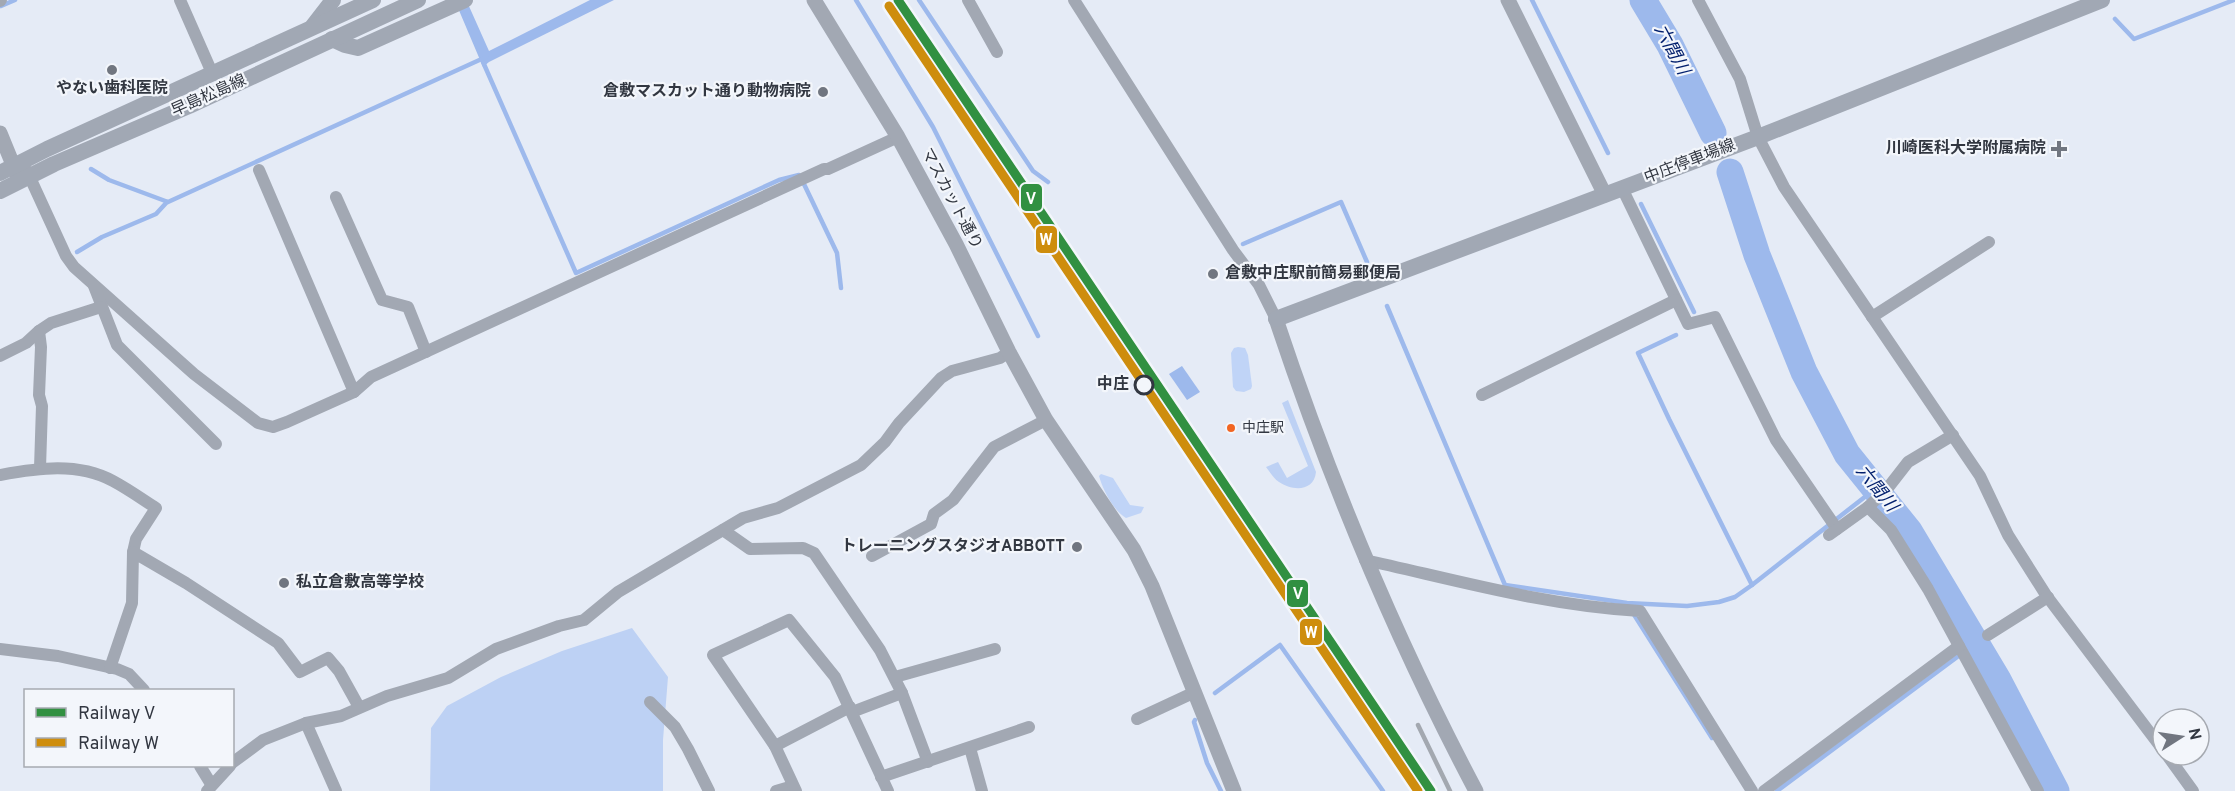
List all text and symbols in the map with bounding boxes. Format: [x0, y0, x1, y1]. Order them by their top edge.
water label: 六間川 [1648, 21, 1695, 81]
marker: やない歯科医院 [105, 63, 119, 77]
street label: 早島松島線 [168, 71, 250, 121]
place label: やない歯科医院 [56, 79, 168, 99]
place label: 倉敷マスカット通り動物病院 [603, 81, 811, 102]
marker: 倉敷マスカット通り動物病院 [816, 85, 830, 99]
street label: 中庄停車場線 [1642, 135, 1738, 189]
place label: 川崎医科大学附属病院 [1886, 139, 2046, 159]
marker: 川崎医科大学附属病院 [2050, 140, 2068, 158]
street label: マスカット通り [916, 145, 986, 253]
line badge: V [1020, 183, 1043, 212]
text: V [1026, 190, 1037, 210]
line badge: W [1035, 225, 1058, 254]
text: W [1039, 231, 1053, 251]
place label: 倉敷中庄駅前簡易郵便局 [1225, 263, 1401, 284]
marker: 倉敷中庄駅前簡易郵便局 [1206, 267, 1220, 281]
place label: 中庄 [1097, 375, 1129, 395]
marker: 中庄 [1134, 375, 1154, 395]
place label: 中庄駅 [1242, 420, 1284, 437]
marker: 中庄駅 [1225, 422, 1237, 434]
water label: 六間川 [1850, 461, 1903, 519]
place label: トレーニングスタジオABBOTT [841, 536, 1065, 557]
marker: トレーニングスタジオABBOTT [1070, 540, 1084, 554]
place label: 私立倉敷高等学校 [296, 572, 424, 593]
marker: 私立倉敷高等学校 [277, 576, 291, 590]
line badge: V [1286, 579, 1309, 608]
text: V [1293, 585, 1304, 605]
line badge: W [1299, 618, 1323, 646]
text: W [1304, 624, 1318, 644]
legend [24, 689, 234, 767]
text: Railway V [78, 703, 155, 726]
north arrow [2151, 707, 2211, 767]
text: N [2183, 727, 2205, 742]
text: Railway W [78, 733, 159, 756]

